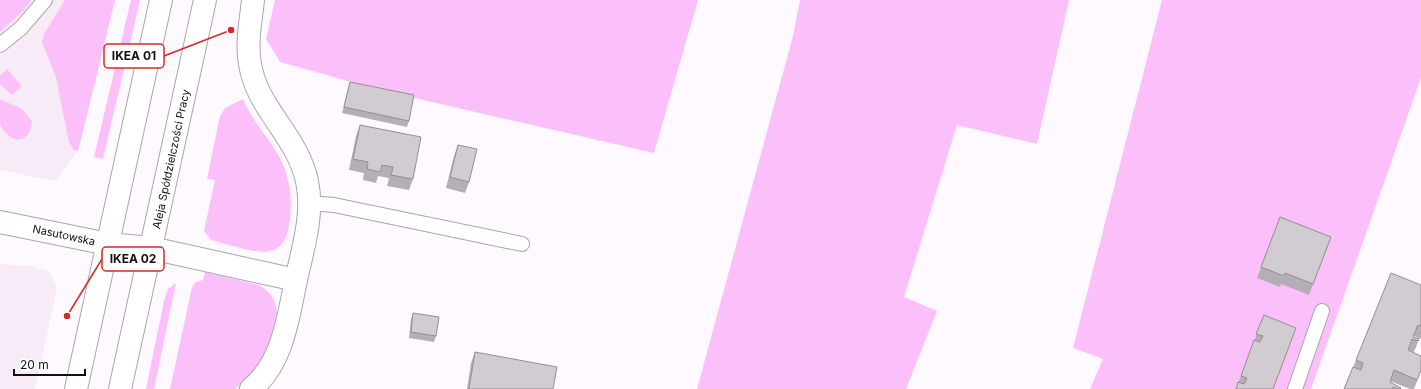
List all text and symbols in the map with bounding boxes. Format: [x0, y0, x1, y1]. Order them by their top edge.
callout: IKEA 01 [104, 44, 164, 68]
text: IKEA 01 [112, 48, 156, 63]
street label: Aleja Spółdzielczości Pracy [149, 88, 193, 230]
street label: Nasutowska [31, 222, 97, 248]
callout: IKEA 02 [102, 247, 164, 271]
text: IKEA 02 [110, 251, 156, 266]
scale bar [14, 351, 85, 377]
text: 20 m [20, 357, 49, 372]

